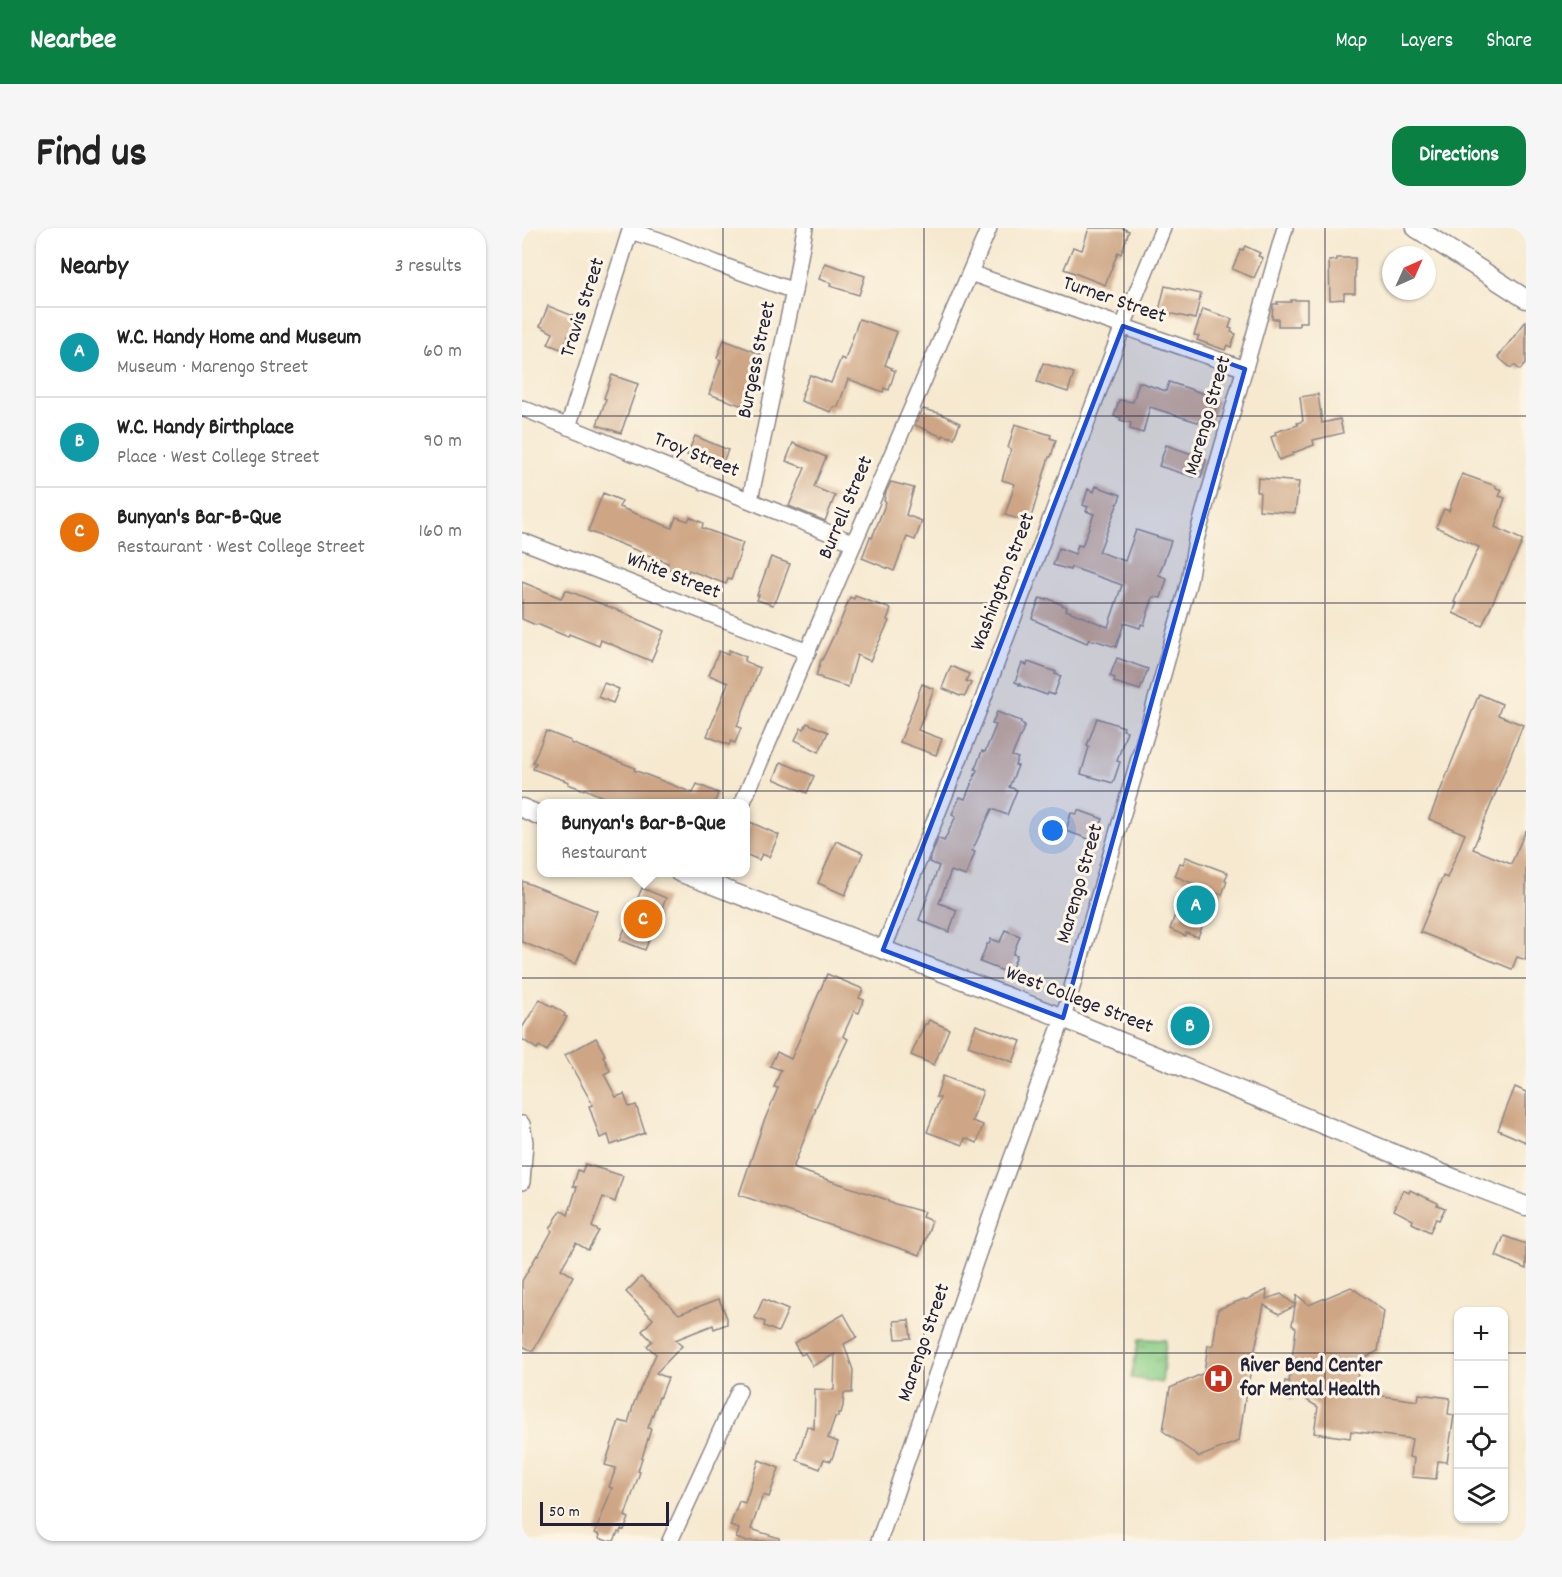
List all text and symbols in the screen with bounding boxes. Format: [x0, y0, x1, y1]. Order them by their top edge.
text: Nearbee [30, 22, 116, 62]
text: Map [1336, 27, 1367, 57]
text: Layers [1400, 27, 1453, 57]
text: Share [1486, 27, 1532, 57]
text: Find us [36, 126, 147, 186]
button: Directions [1392, 126, 1526, 186]
north arrow [1382, 246, 1436, 300]
text: Nearby [60, 249, 128, 286]
text: 3 results [395, 253, 462, 281]
street label: Travis Street [554, 254, 614, 362]
street label: Turner Street [1058, 269, 1170, 333]
street label: Burgess Street [731, 299, 785, 421]
text: W.C. Handy Home and Museum [117, 323, 362, 354]
text: A [74, 338, 85, 366]
text: 60 m [423, 338, 462, 366]
street label: Marengo Street [1178, 352, 1240, 479]
text: Museum · Marengo Street [117, 354, 308, 382]
text: W.C. Handy Birthplace [117, 413, 294, 444]
street label: Troy Street [649, 425, 744, 487]
text: B [75, 428, 84, 456]
text: 90 m [424, 428, 462, 456]
text: Place · West College Street [117, 444, 319, 472]
street label: Burrell Street [812, 451, 882, 564]
text: Bunyan's Bar-B-Que [117, 503, 281, 534]
street label: Washington Street [964, 508, 1044, 655]
text: C [75, 518, 84, 546]
text: 160 m [419, 518, 462, 546]
text: Restaurant · West College Street [117, 534, 365, 562]
street label: White Street [622, 545, 725, 609]
popup [537, 799, 750, 877]
text: Bunyan's Bar-B-Que [561, 809, 726, 840]
your location [1038, 816, 1067, 845]
street label: Marengo Street [1050, 820, 1112, 947]
text: Restaurant [561, 840, 647, 868]
pin: A [1176, 882, 1216, 928]
pin: C [624, 896, 662, 942]
street label: West College Street [1001, 959, 1157, 1043]
pin: B [1170, 1004, 1210, 1048]
street label: Marengo Street [891, 1280, 959, 1406]
map controls [1454, 1307, 1508, 1523]
button: + [1454, 1307, 1508, 1361]
place label: River Bend Center for Mental Health [1239, 1352, 1384, 1406]
button: − [1454, 1361, 1508, 1415]
hospital icon: River Bend Center for Mental Health [1203, 1363, 1235, 1395]
button: locate [1454, 1415, 1508, 1469]
button: layers [1454, 1469, 1508, 1523]
scale bar [540, 1499, 669, 1526]
text: 50 m [549, 1501, 580, 1524]

